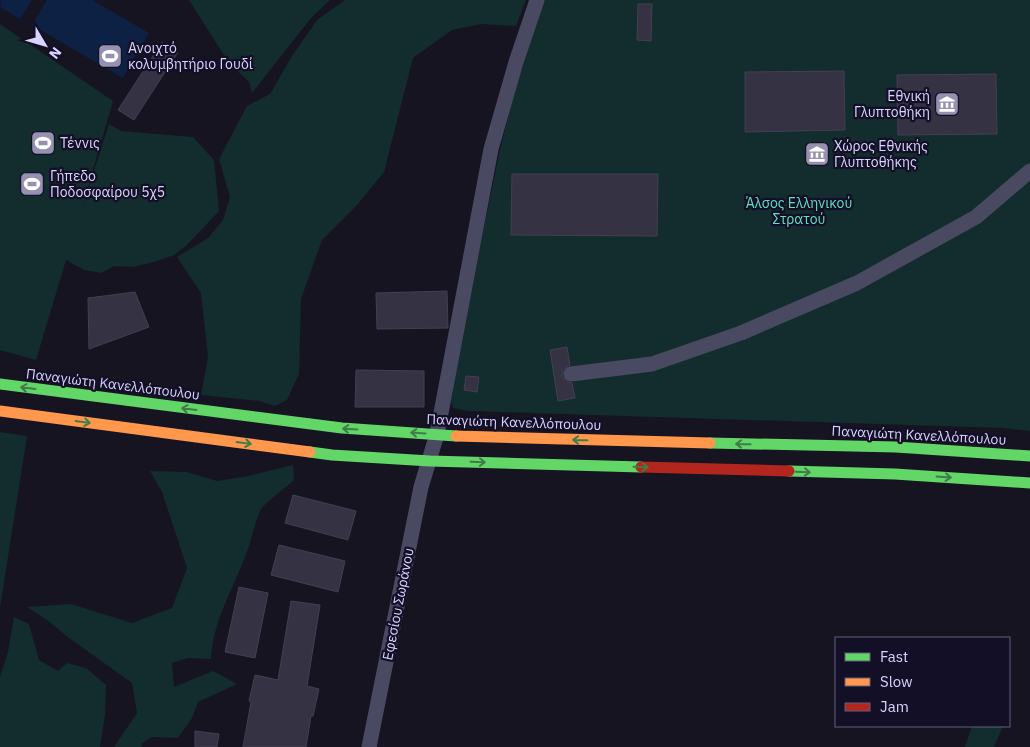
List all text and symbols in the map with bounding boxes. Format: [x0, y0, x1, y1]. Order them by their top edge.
north arrow [20, 20, 70, 70]
place label: Ανοιχτό κολυμβητήριο Γουδί [128, 39, 253, 73]
text: N [45, 43, 65, 63]
sports icon: Ανοιχτό κολυμβητήριο Γουδί [97, 43, 123, 69]
place label: Εθνική Γλυπτοθήκη [854, 87, 930, 121]
museum icon: Εθνική Γλυπτοθήκη [934, 91, 960, 117]
sports icon: Τέννις [30, 130, 56, 156]
place label: Τέννις [60, 134, 100, 152]
place label: Χώρος Εθνικής Γλυπτοθήκης [834, 137, 928, 171]
museum icon: Χώρος Εθνικής Γλυπτοθήκης [804, 141, 830, 167]
place label: Γήπεδο Ποδοσφαίρου 5χ5 [50, 167, 165, 201]
sports icon: Γήπεδο Ποδοσφαίρου 5χ5 [19, 171, 45, 197]
park label: Άλσος Ελληνικού Στρατού [746, 194, 852, 228]
street label: Παναγιώτη Κανελλόπουλου [25, 364, 201, 404]
one-way arrow [20, 383, 36, 393]
one-way arrow [181, 404, 197, 414]
street label: Παναγιώτη Κανελλόπουλου [426, 410, 602, 434]
one-way arrow [75, 417, 91, 427]
street label: Παναγιώτη Κανελλόπουλου [831, 421, 1007, 449]
one-way arrow [343, 424, 359, 434]
one-way arrow [410, 429, 426, 438]
one-way arrow [573, 435, 589, 444]
one-way arrow [236, 438, 252, 448]
one-way arrow [735, 439, 751, 448]
one-way arrow [470, 457, 486, 467]
one-way arrow [632, 462, 649, 472]
one-way arrow [795, 467, 811, 476]
one-way arrow [936, 473, 952, 482]
street label: Εφεσίου Σωράνου [378, 546, 418, 662]
legend [835, 637, 1010, 727]
text: Fast [880, 647, 908, 666]
text: Slow [880, 672, 913, 691]
text: Jam [880, 697, 909, 716]

